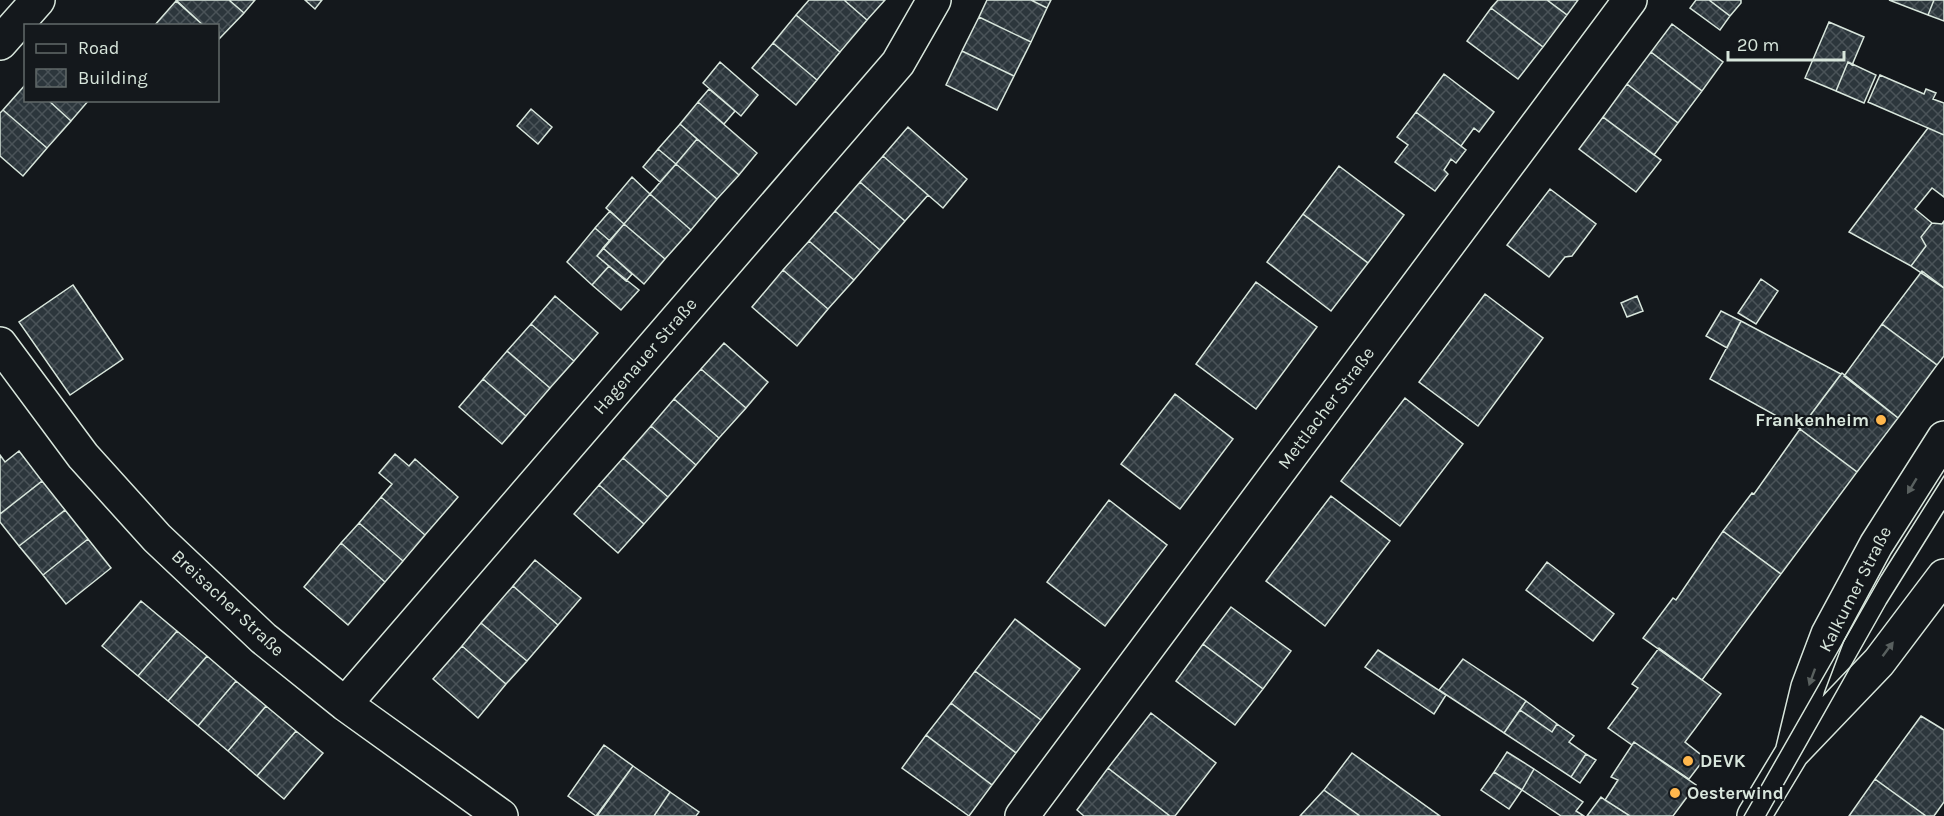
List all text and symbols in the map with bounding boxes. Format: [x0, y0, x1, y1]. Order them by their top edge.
legend [24, 24, 219, 102]
scale bar [1728, 24, 1844, 62]
text: 20 m [1737, 34, 1779, 56]
text: Road [78, 37, 119, 59]
text: Building [78, 67, 148, 89]
street label: Hagenauer Straße [588, 293, 702, 419]
street label: Mettlacher Straße [1273, 342, 1379, 474]
place label: Frankenheim [1755, 409, 1869, 431]
marker: Frankenheim [1874, 413, 1888, 427]
one-way arrow [1906, 478, 1917, 494]
street label: Kalkumer Straße [1814, 522, 1896, 656]
street label: Breisacher Straße [167, 545, 289, 661]
one-way arrow [1882, 641, 1894, 656]
one-way arrow [1807, 668, 1816, 686]
place label: DEVK [1700, 750, 1746, 772]
marker: DEVK [1681, 754, 1695, 768]
place label: Oesterwind [1687, 782, 1784, 804]
marker: Oesterwind [1668, 786, 1682, 800]

